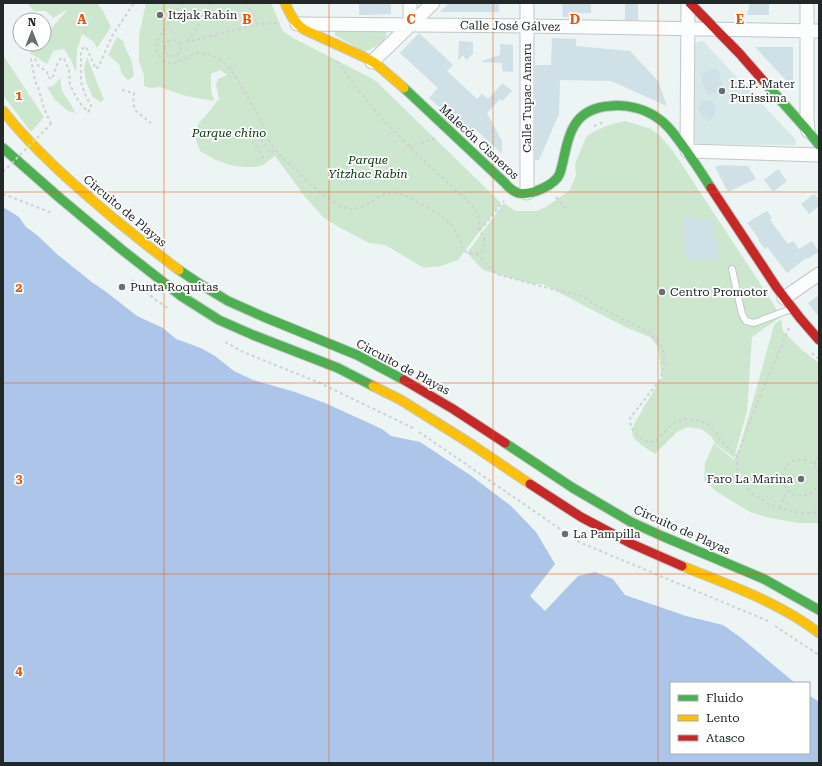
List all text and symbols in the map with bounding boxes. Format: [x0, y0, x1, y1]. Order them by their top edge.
place label: Itzjak Rabin [168, 8, 238, 22]
marker: Itzjak Rabin [155, 10, 165, 20]
north arrow [12, 12, 52, 52]
text: A [77, 12, 87, 27]
text: B [242, 12, 252, 27]
text: C [406, 12, 416, 27]
text: D [570, 12, 580, 27]
text: E [736, 12, 744, 27]
text: N [28, 16, 37, 29]
street label: Calle José Gálvez [460, 18, 560, 34]
street label: Calle Tupac Amaru [520, 43, 534, 153]
place label: I.E.P. Mater Purissima [730, 77, 795, 105]
marker: I.E.P. Mater Purissima [717, 86, 727, 96]
text: 1 [15, 88, 23, 103]
street label: Malecón Cisneros [436, 102, 522, 183]
park label: Parque chino [191, 126, 266, 140]
park label: Parque Yitzhac Rabin [328, 153, 408, 181]
street label: Circuito de Playas [81, 172, 170, 250]
text: 2 [15, 280, 23, 295]
place label: Punta Roquitas [130, 280, 218, 294]
marker: Punta Roquitas [117, 282, 127, 292]
place label: Centro Promotor [670, 285, 768, 299]
marker: Centro Promotor [657, 287, 667, 297]
street label: Circuito de Playas [354, 336, 452, 398]
text: 3 [15, 471, 23, 486]
place label: Faro La Marina [707, 472, 793, 486]
marker: Faro La Marina [796, 474, 806, 484]
street label: Circuito de Playas [632, 502, 733, 558]
place label: La Pampilla [573, 527, 641, 541]
marker: La Pampilla [560, 529, 570, 539]
text: 4 [15, 663, 23, 678]
legend [670, 682, 810, 754]
text: Fluido [706, 691, 743, 705]
text: Lento [706, 711, 740, 725]
text: Atasco [706, 731, 745, 745]

